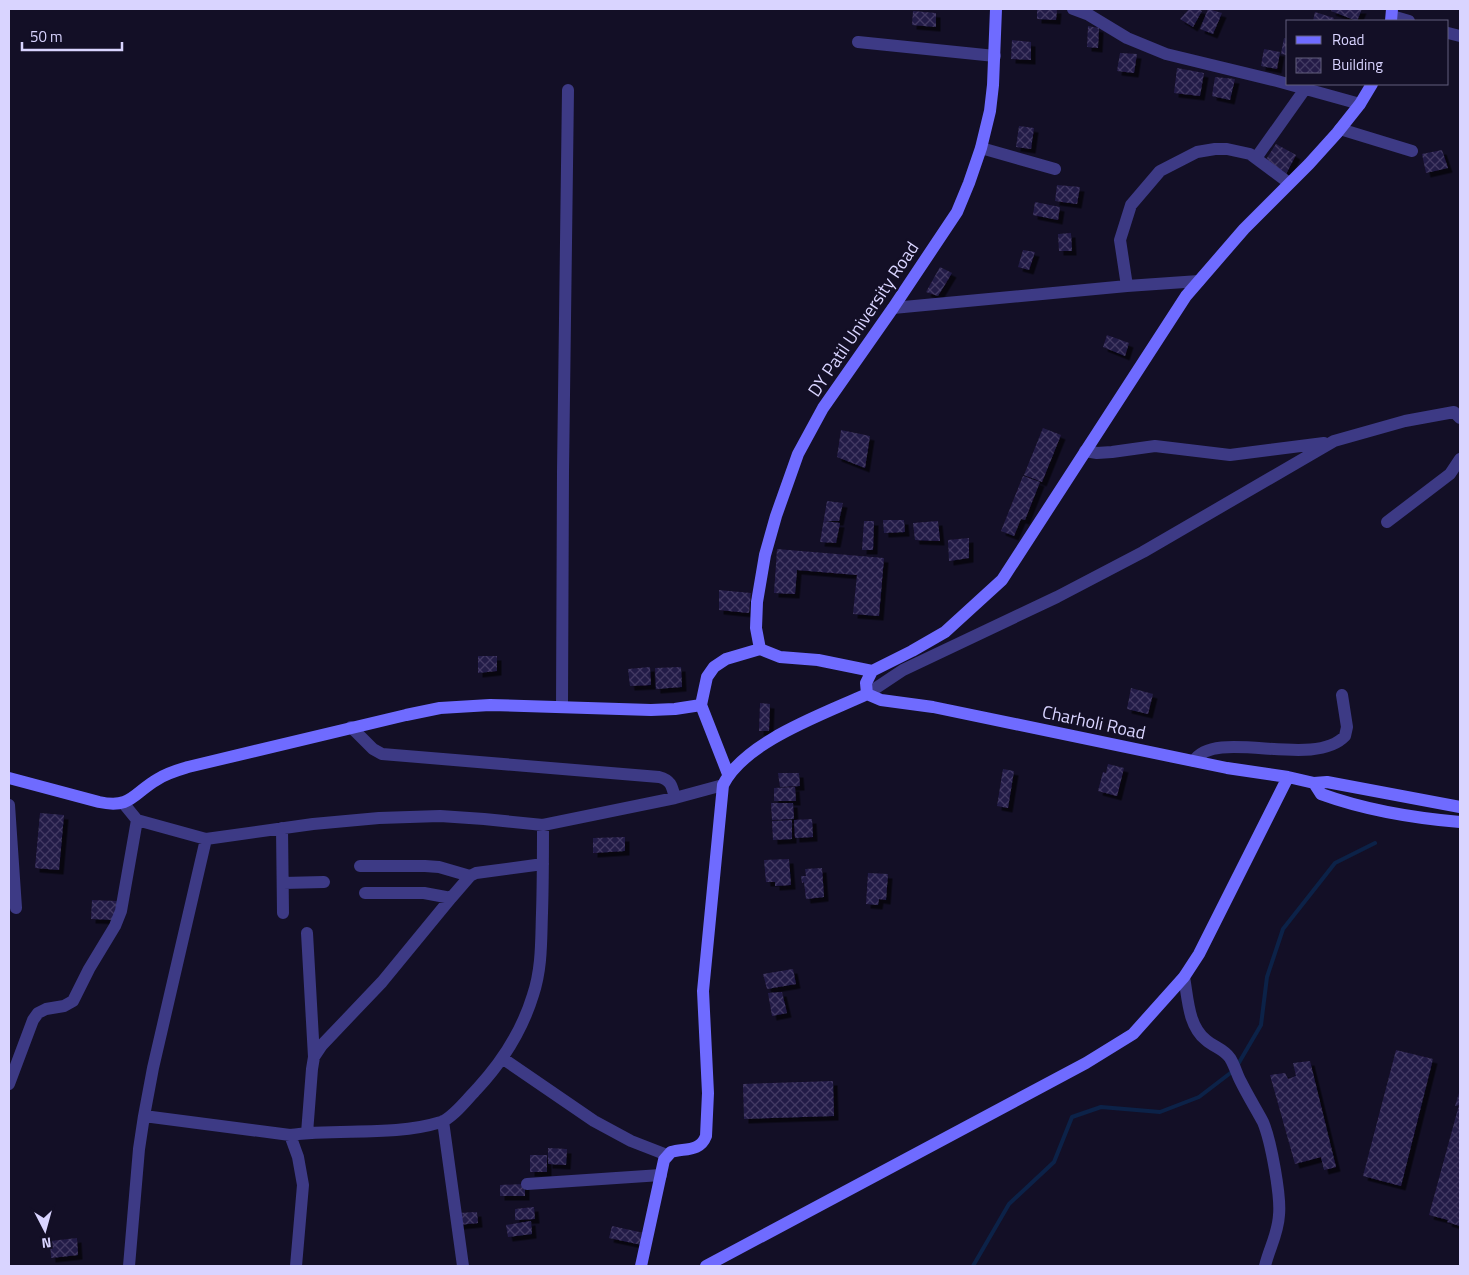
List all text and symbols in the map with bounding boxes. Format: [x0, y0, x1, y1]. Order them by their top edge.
scale bar [22, 20, 122, 52]
legend [1286, 20, 1449, 85]
text: 50 m [30, 25, 63, 48]
text: Road [1332, 28, 1364, 51]
text: Building [1332, 53, 1383, 76]
street label: DY Patil University Road [801, 236, 925, 402]
street label: Charholi Road [1040, 698, 1148, 746]
north arrow [20, 1205, 70, 1255]
text: N [40, 1232, 52, 1254]

